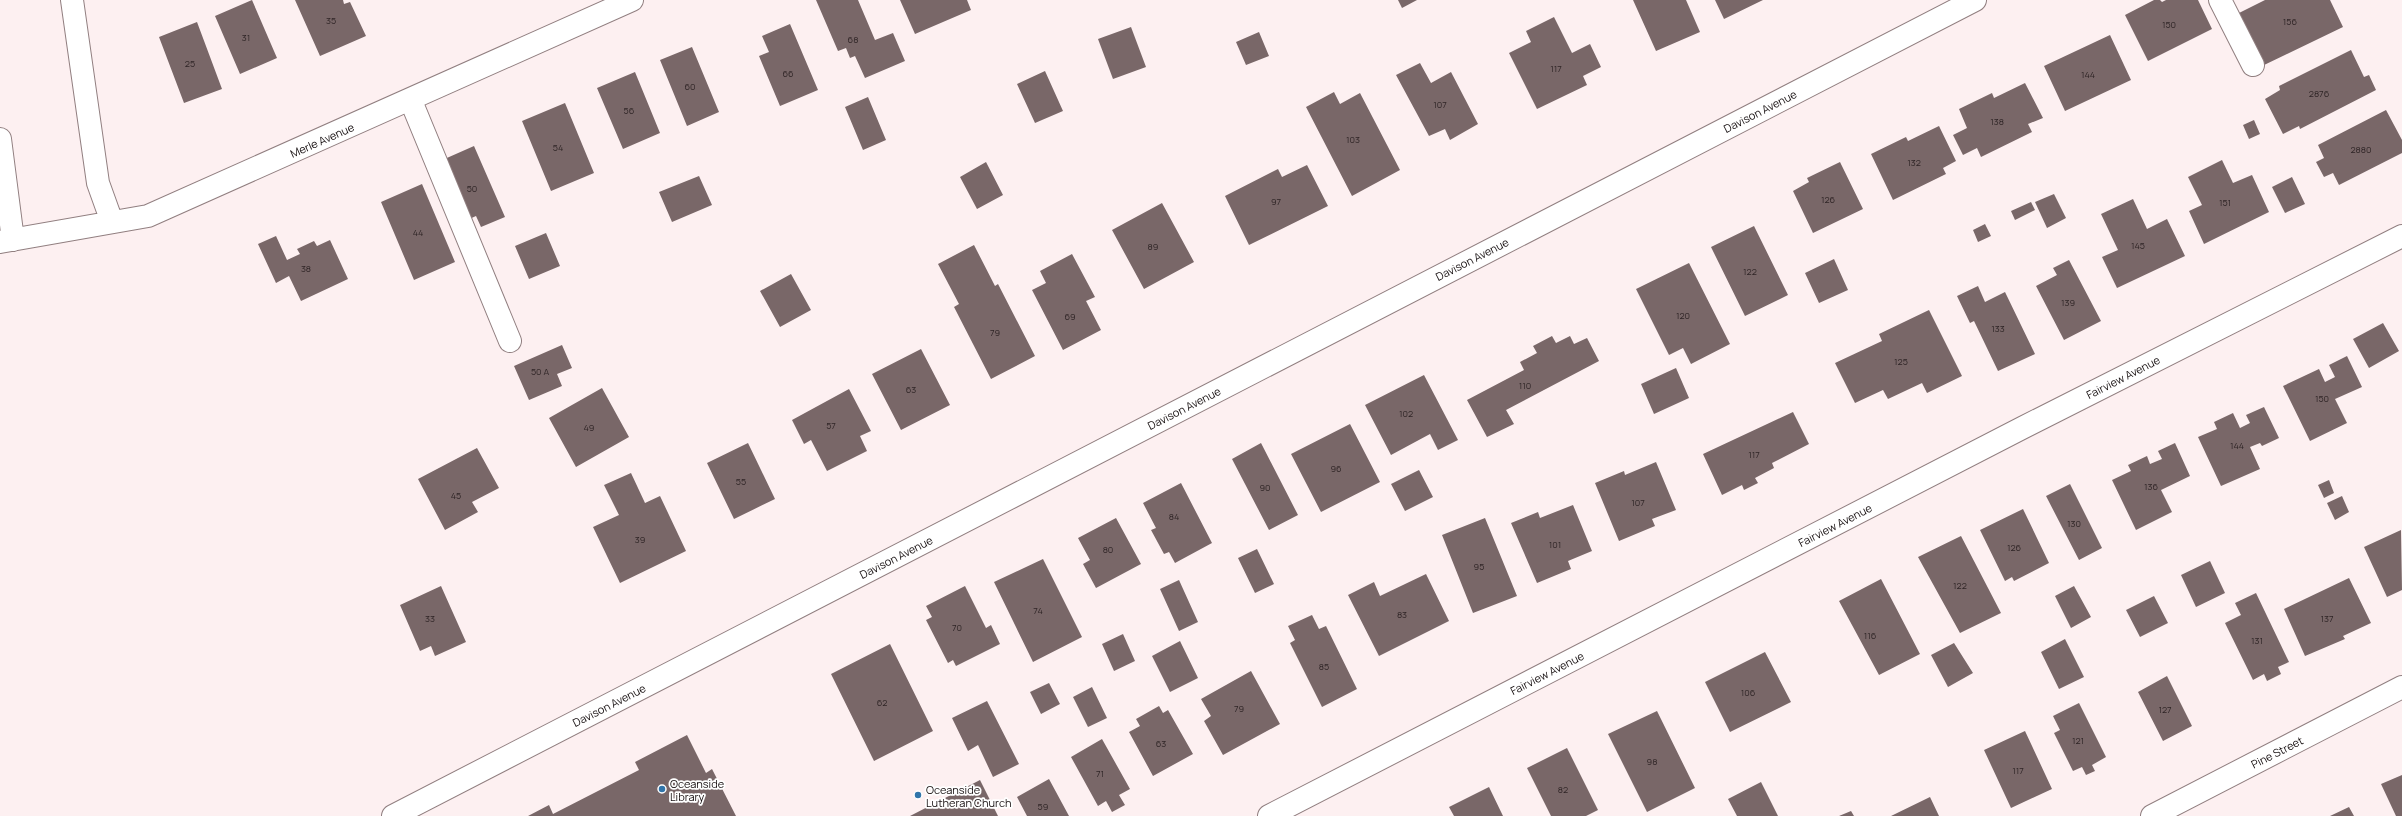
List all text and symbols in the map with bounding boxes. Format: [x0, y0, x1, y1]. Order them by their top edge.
house number: 35 [326, 14, 336, 27]
house number: 156 [2283, 15, 2298, 28]
house number: 150 [2162, 18, 2176, 31]
house number: 31 [242, 31, 250, 44]
house number: 68 [848, 33, 858, 46]
house number: 25 [185, 57, 195, 70]
house number: 117 [1550, 62, 1562, 75]
house number: 66 [782, 67, 794, 80]
house number: 144 [2081, 68, 2095, 81]
house number: 60 [684, 80, 696, 93]
street label: Davison Avenue [1721, 86, 1800, 136]
house number: 2876 [2309, 87, 2330, 100]
house number: 107 [1433, 98, 1447, 111]
house number: 56 [624, 104, 635, 117]
house number: 138 [1990, 115, 2004, 128]
street label: Merle Avenue [288, 119, 357, 161]
house number: 103 [1346, 133, 1360, 146]
house number: 54 [553, 141, 563, 154]
house number: 2880 [2350, 143, 2372, 156]
house number: 132 [1907, 156, 1921, 169]
house number: 50 [467, 182, 477, 195]
house number: 126 [1821, 193, 1836, 206]
house number: 97 [1271, 195, 1281, 208]
house number: 151 [2219, 196, 2231, 209]
house number: 44 [413, 226, 423, 239]
street label: Davison Avenue [1433, 234, 1512, 284]
house number: 145 [2131, 239, 2145, 252]
house number: 89 [1148, 240, 1158, 253]
house number: 38 [301, 262, 311, 275]
house number: 122 [1743, 265, 1757, 278]
house number: 139 [2061, 296, 2075, 309]
house number: 120 [1676, 309, 1690, 322]
house number: 69 [1064, 310, 1076, 323]
house number: 133 [1991, 322, 2005, 335]
house number: 79 [990, 326, 1000, 339]
street label: Fairview Avenue [2084, 352, 2163, 402]
house number: 125 [1894, 355, 1908, 368]
house number: 50 A [531, 365, 549, 378]
house number: 110 [1519, 379, 1531, 392]
house number: 63 [906, 383, 916, 396]
street label: Davison Avenue [1145, 383, 1224, 433]
house number: 150 [2315, 392, 2329, 405]
house number: 102 [1399, 407, 1413, 420]
house number: 57 [826, 419, 836, 432]
house number: 49 [584, 421, 594, 434]
house number: 144 [2230, 439, 2244, 452]
house number: 117 [1748, 448, 1760, 461]
house number: 96 [1330, 462, 1342, 475]
house number: 55 [736, 475, 746, 488]
house number: 136 [2144, 480, 2158, 493]
house number: 90 [1259, 481, 1271, 494]
house number: 45 [451, 489, 461, 502]
house number: 107 [1631, 496, 1645, 509]
street label: Fairview Avenue [1796, 500, 1875, 550]
house number: 84 [1169, 510, 1179, 523]
house number: 130 [2067, 517, 2081, 530]
street label: Davison Avenue [857, 532, 936, 582]
house number: 39 [635, 533, 645, 546]
house number: 101 [1549, 538, 1561, 551]
house number: 126 [2007, 541, 2022, 554]
house number: 80 [1103, 543, 1113, 556]
house number: 95 [1474, 560, 1484, 573]
house number: 122 [1953, 579, 1967, 592]
house number: 74 [1033, 604, 1043, 617]
house number: 83 [1397, 608, 1407, 621]
house number: 33 [425, 612, 435, 625]
house number: 137 [2320, 612, 2334, 625]
house number: 70 [952, 621, 962, 634]
house number: 116 [1864, 629, 1877, 642]
house number: 131 [2251, 634, 2263, 647]
street label: Fairview Avenue [1508, 648, 1587, 698]
house number: 85 [1319, 660, 1329, 673]
street label: Davison Avenue [570, 680, 649, 730]
house number: 106 [1741, 686, 1756, 699]
house number: 62 [877, 696, 887, 709]
house number: 79 [1234, 702, 1244, 715]
house number: 127 [2158, 703, 2172, 716]
street label: Pine Street [2248, 732, 2306, 772]
house number: 121 [2072, 734, 2084, 747]
house number: 63 [1156, 737, 1166, 750]
house number: 98 [1647, 755, 1657, 768]
house number: 117 [2012, 764, 2024, 777]
house number: 71 [1096, 767, 1104, 780]
place label: Oceanside Library [670, 776, 725, 804]
place label: Oceanside Lutheran Church [926, 782, 1012, 810]
house number: 82 [1558, 783, 1568, 796]
marker: Oceanside Library [657, 784, 667, 794]
marker: Oceanside Lutheran Church [913, 790, 923, 800]
house number: 59 [1038, 800, 1048, 813]

